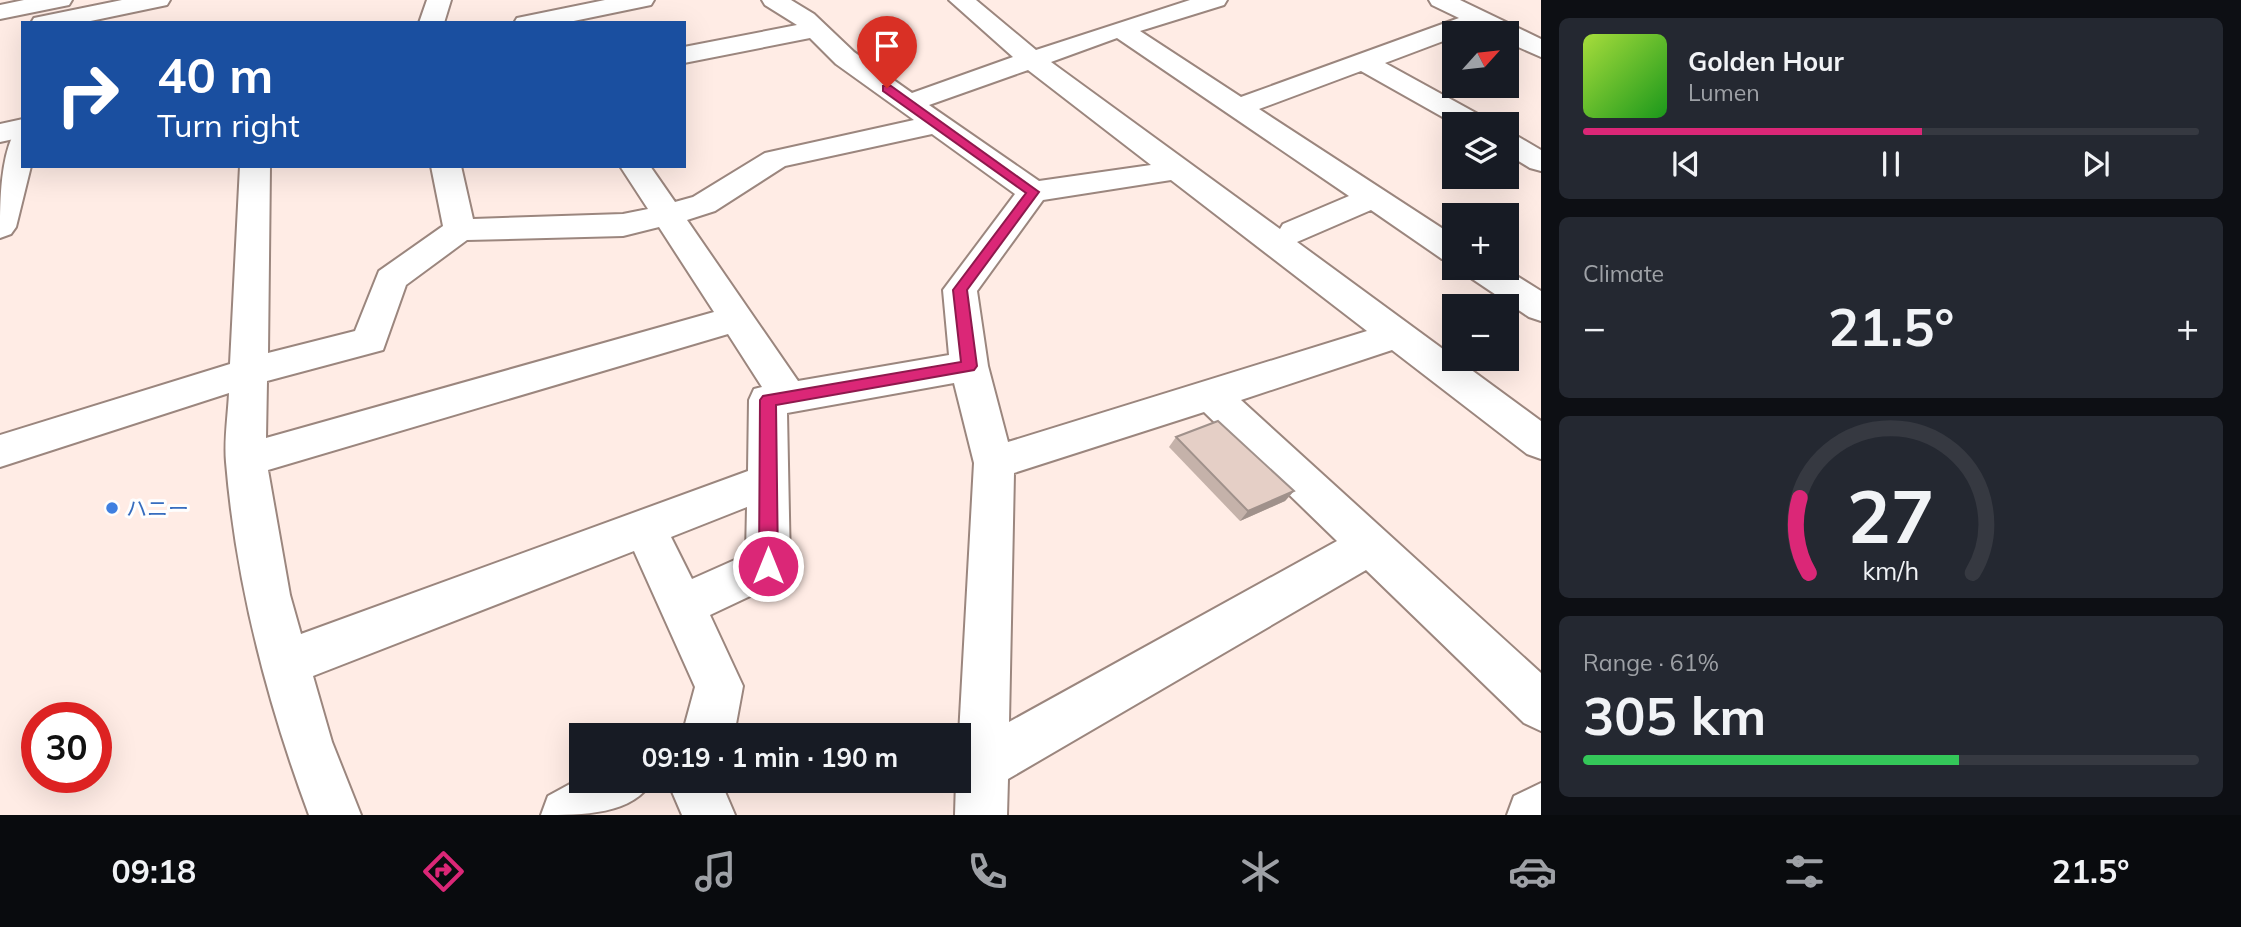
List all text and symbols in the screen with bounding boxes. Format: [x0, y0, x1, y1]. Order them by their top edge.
pin [857, 16, 917, 88]
north arrow [1442, 21, 1519, 98]
map controls [1442, 21, 1519, 371]
icon: arrive [868, 27, 906, 65]
text: 40 m [157, 44, 273, 105]
text: Golden Hour [1688, 45, 1844, 78]
icon: right [42, 49, 133, 140]
text: Lumen [1688, 78, 1760, 107]
text: Turn right [157, 105, 300, 145]
button: layers [1442, 112, 1519, 189]
icon: previous [1667, 145, 1705, 183]
icon: pause [1872, 145, 1910, 183]
icon: next [2077, 145, 2115, 183]
button: + [1442, 203, 1519, 280]
text: Climate [1583, 259, 1664, 288]
button: − [1442, 294, 1519, 371]
text: 21.5° [1828, 294, 1954, 359]
text: − [1583, 303, 1606, 351]
text: + [2176, 303, 2199, 351]
text: 27 [1847, 470, 1935, 561]
place label: ハニー [126, 495, 189, 521]
marker: ハニー [104, 500, 120, 516]
position arrow [731, 529, 805, 603]
text: km/h [1863, 555, 1919, 586]
text: Range · 61% [1583, 648, 1719, 677]
text: 305 km [1583, 683, 1766, 748]
speed limit sign: 30 [21, 702, 112, 793]
text: 09:19 · 1 min · 190 m [642, 741, 898, 774]
icon: directions [419, 847, 468, 896]
icon: music [691, 847, 740, 896]
icon: phone [963, 847, 1012, 896]
icon: climate [1236, 847, 1285, 896]
icon: car [1508, 847, 1557, 896]
icon: filters [1780, 847, 1829, 896]
text: 09:18 [112, 851, 196, 891]
text: 21.5° [2052, 851, 2129, 891]

